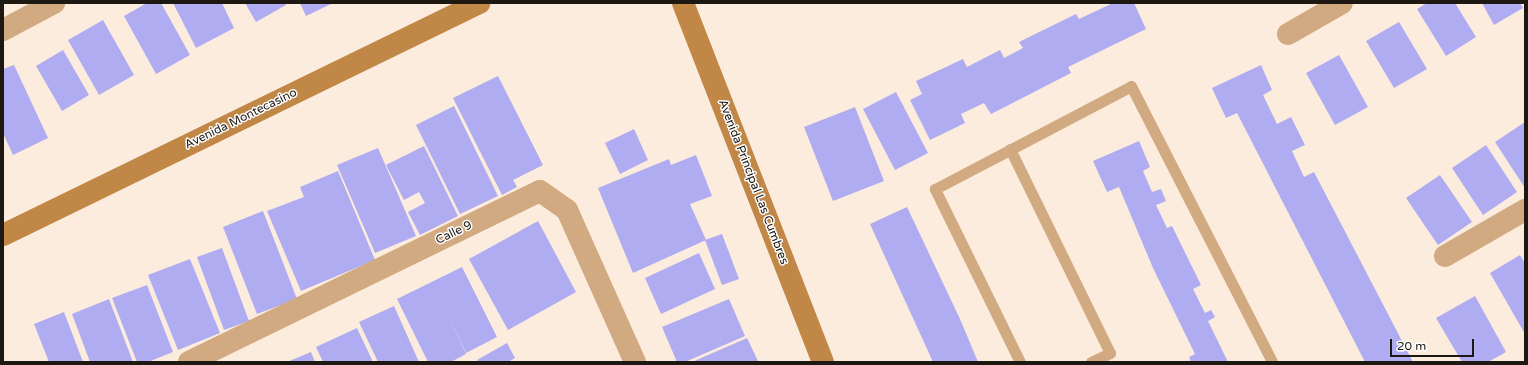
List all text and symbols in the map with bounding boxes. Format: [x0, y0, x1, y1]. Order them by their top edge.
street label: Avenida Montecasino [183, 86, 299, 152]
street label: Avenida Principal Las Cumbres [715, 97, 791, 267]
street label: Calle 9 [434, 218, 474, 248]
scale bar [1392, 331, 1476, 357]
text: 20 m [1397, 339, 1426, 353]

